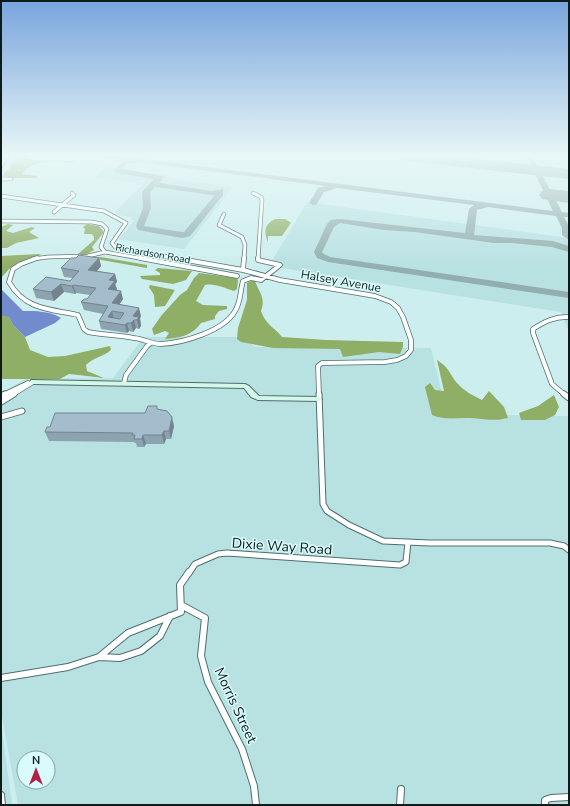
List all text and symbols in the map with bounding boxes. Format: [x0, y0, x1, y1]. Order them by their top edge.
street label: Richardson Road [114, 241, 192, 267]
street label: Halsey Avenue [300, 266, 382, 296]
street label: Dixie Way Road [231, 534, 333, 559]
street label: Morris Street [210, 664, 261, 746]
north arrow [16, 750, 56, 790]
text: N [32, 753, 40, 768]

